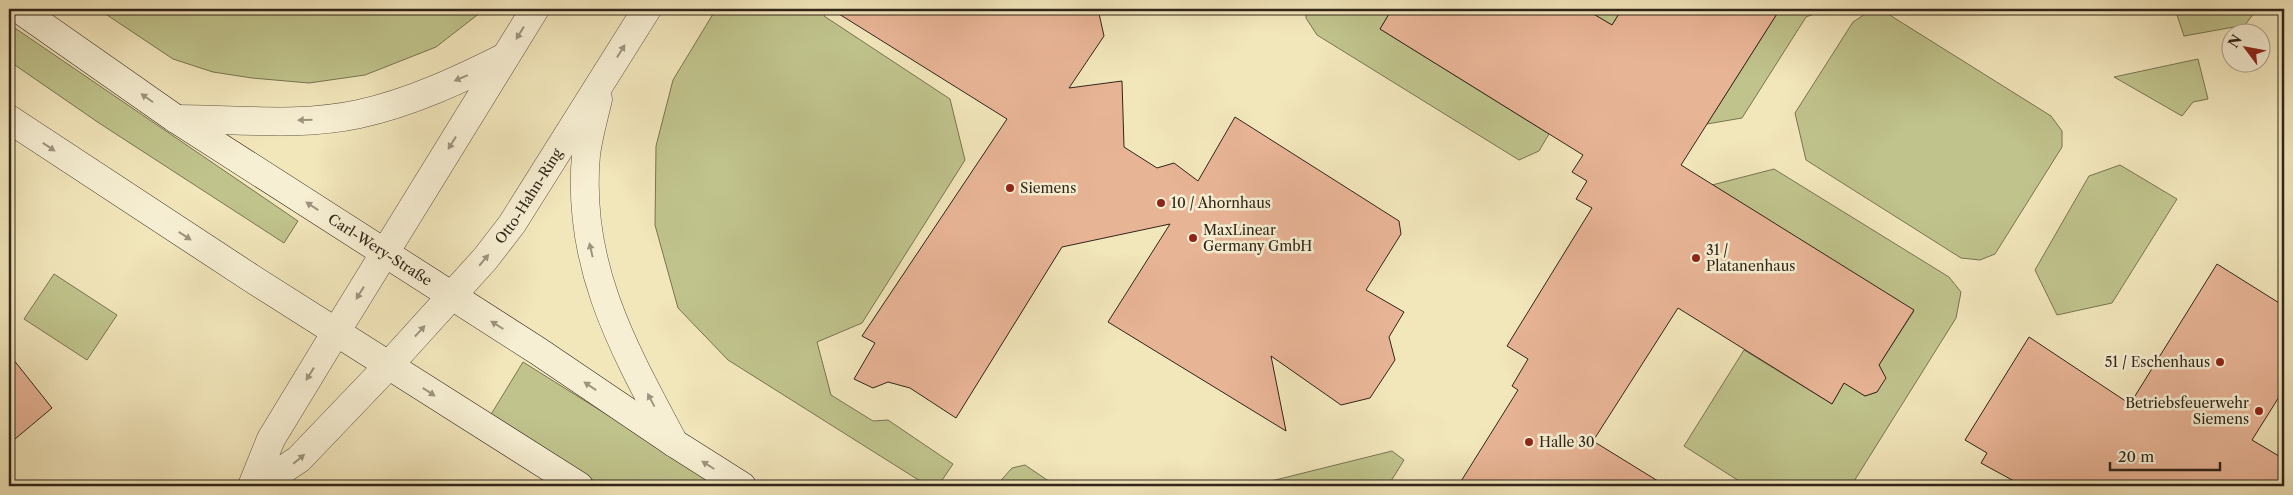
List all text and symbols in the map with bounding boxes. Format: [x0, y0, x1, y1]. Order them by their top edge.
north arrow [2220, 22, 2270, 72]
one-way arrow [515, 26, 525, 39]
text: N [2224, 31, 2246, 51]
one-way arrow [616, 44, 625, 57]
one-way arrow [454, 74, 468, 82]
one-way arrow [140, 93, 154, 103]
one-way arrow [297, 117, 313, 125]
one-way arrow [447, 136, 456, 149]
one-way arrow [42, 142, 56, 152]
street label: Otto-Hahn-Ring [491, 145, 566, 247]
place label: Siemens [1020, 179, 1076, 197]
marker: Siemens [1004, 182, 1016, 194]
place label: 10 / Ahornhaus [1171, 194, 1271, 212]
marker: 10 / Ahornhaus [1155, 197, 1167, 209]
one-way arrow [305, 202, 319, 211]
street label: Carl-Wery-Straße [325, 210, 435, 290]
place label: MaxLinear Germany GmbH [1203, 221, 1312, 255]
one-way arrow [178, 231, 192, 240]
marker: MaxLinear Germany GmbH [1187, 232, 1199, 244]
one-way arrow [586, 241, 594, 257]
place label: 31 / Platanenhaus [1706, 241, 1795, 275]
marker: 31 / Platanenhaus [1690, 252, 1702, 264]
one-way arrow [478, 254, 489, 266]
one-way arrow [355, 286, 365, 299]
one-way arrow [490, 320, 503, 330]
one-way arrow [414, 326, 426, 338]
place label: 51 / Eschenhaus [2105, 353, 2210, 371]
marker: 51 / Eschenhaus [2214, 356, 2226, 368]
one-way arrow [305, 367, 314, 380]
one-way arrow [583, 382, 597, 391]
one-way arrow [423, 387, 436, 397]
one-way arrow [647, 393, 655, 407]
place label: Betriebsfeuerwehr Siemens [2125, 394, 2249, 428]
marker: Betriebsfeuerwehr Siemens [2253, 405, 2265, 417]
place label: Halle 30 [1539, 433, 1595, 451]
marker: Halle 30 [1523, 436, 1535, 448]
scale bar [2110, 440, 2220, 472]
text: 20 m [2118, 447, 2154, 466]
one-way arrow [292, 453, 305, 464]
one-way arrow [702, 460, 715, 469]

